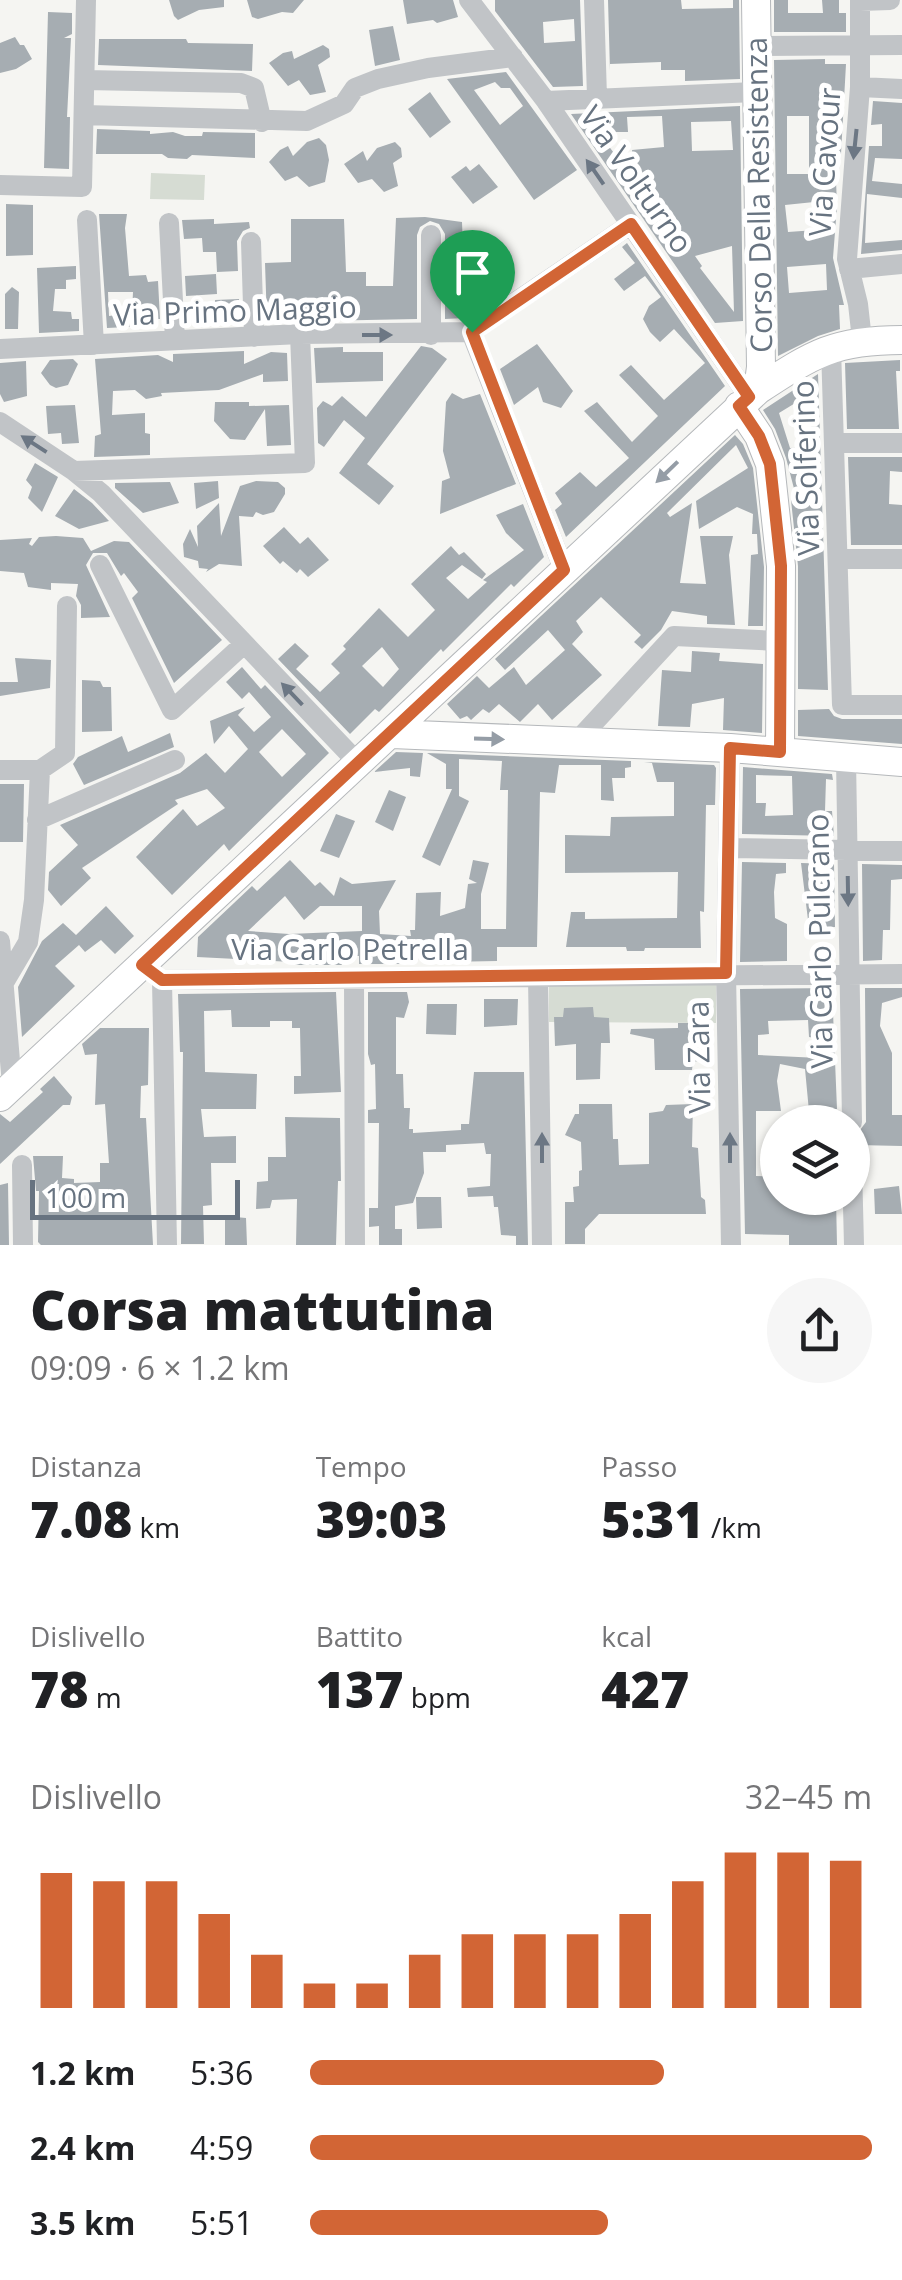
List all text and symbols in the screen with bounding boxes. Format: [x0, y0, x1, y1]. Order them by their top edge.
street label: Corso Della Resistenza [735, 37, 781, 353]
street label: Via Cavour [798, 86, 850, 238]
street label: Via Volturno [571, 97, 703, 261]
one-way arrow [847, 129, 863, 161]
one-way arrow [586, 159, 605, 186]
pin [430, 230, 515, 333]
icon: arrive [445, 245, 500, 300]
street label: Via Primo Maggio [113, 285, 357, 335]
one-way arrow [362, 327, 394, 343]
street label: Via Solferino [781, 380, 829, 556]
one-way arrow [21, 435, 48, 454]
one-way arrow [656, 460, 680, 483]
one-way arrow [281, 682, 304, 706]
one-way arrow [474, 731, 506, 747]
street label: Via Carlo Pulcrano [796, 813, 842, 1069]
one-way arrow [841, 876, 857, 908]
street label: Via Carlo Petrella [231, 928, 469, 969]
street label: Via Zara [677, 1000, 719, 1114]
map controls [760, 1105, 870, 1215]
button: layers [760, 1105, 870, 1215]
one-way arrow [533, 1131, 549, 1163]
one-way arrow [722, 1131, 738, 1163]
scale bar [30, 1175, 240, 1220]
text: 100 m [45, 1178, 126, 1216]
text: Corsa mattutina [30, 1271, 495, 1346]
button: share [767, 1278, 872, 1383]
text: 09:09 · 6 × 1.2 km [30, 1346, 290, 1389]
text: Distanza [30, 1447, 142, 1485]
text: Tempo [316, 1447, 407, 1485]
text: Passo [601, 1447, 677, 1485]
text: 7.08 [30, 1485, 132, 1553]
text: 39:03 [316, 1485, 447, 1553]
text: 5:31 [601, 1485, 704, 1553]
text: km [132, 1508, 180, 1546]
text: /km [704, 1508, 762, 1546]
text: Dislivello [30, 1617, 146, 1655]
text: Battito [316, 1617, 403, 1655]
text: kcal [601, 1617, 652, 1655]
text: 78 [30, 1655, 89, 1723]
text: 137 [316, 1655, 404, 1723]
text: 427 [601, 1655, 689, 1723]
text: m [89, 1678, 122, 1716]
text: bpm [404, 1678, 471, 1716]
text: Dislivello [30, 1775, 162, 1818]
text: 32–45 m [745, 1775, 872, 1818]
text: 1.2 km [30, 2051, 135, 2094]
text: 5:36 [190, 2051, 253, 2094]
text: 2.4 km [30, 2126, 135, 2169]
text: 4:59 [190, 2126, 253, 2169]
text: 3.5 km [30, 2201, 135, 2244]
text: 5:51 [190, 2201, 253, 2244]

